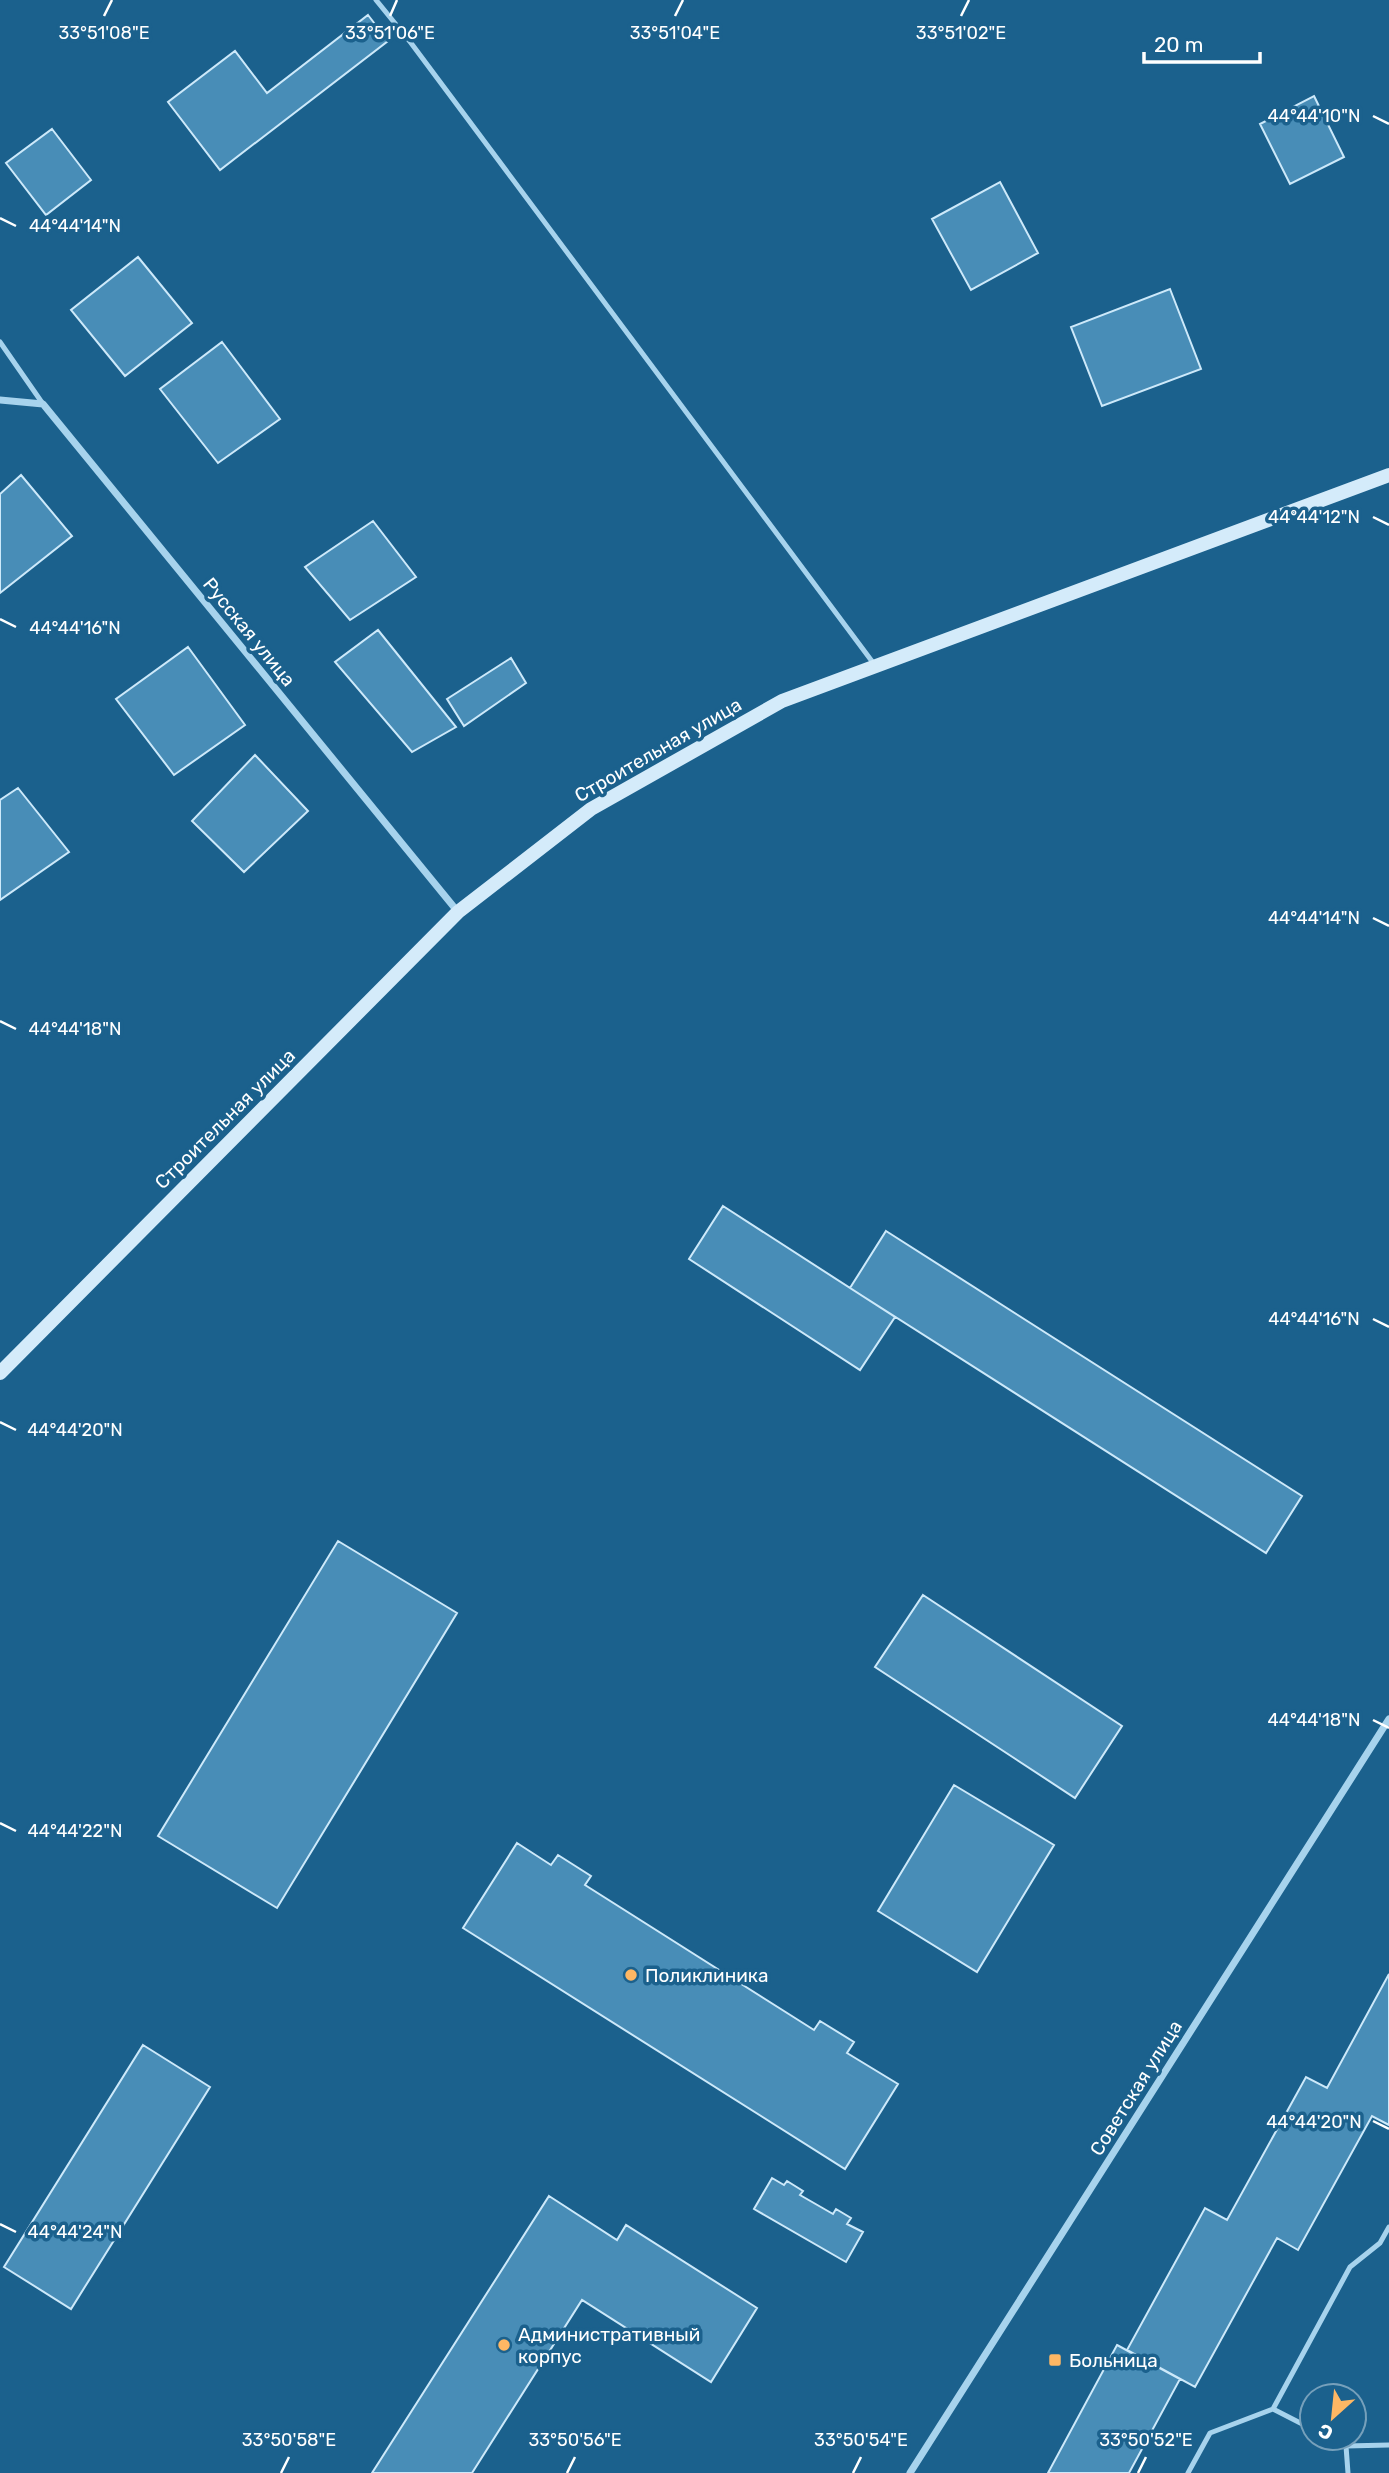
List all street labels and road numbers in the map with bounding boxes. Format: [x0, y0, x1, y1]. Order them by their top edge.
street label: Русская улица [198, 573, 300, 691]
street label: Строительная улица [571, 693, 745, 807]
street label: Строительная улица [150, 1044, 300, 1194]
street label: Советская улица [1085, 2016, 1187, 2160]

